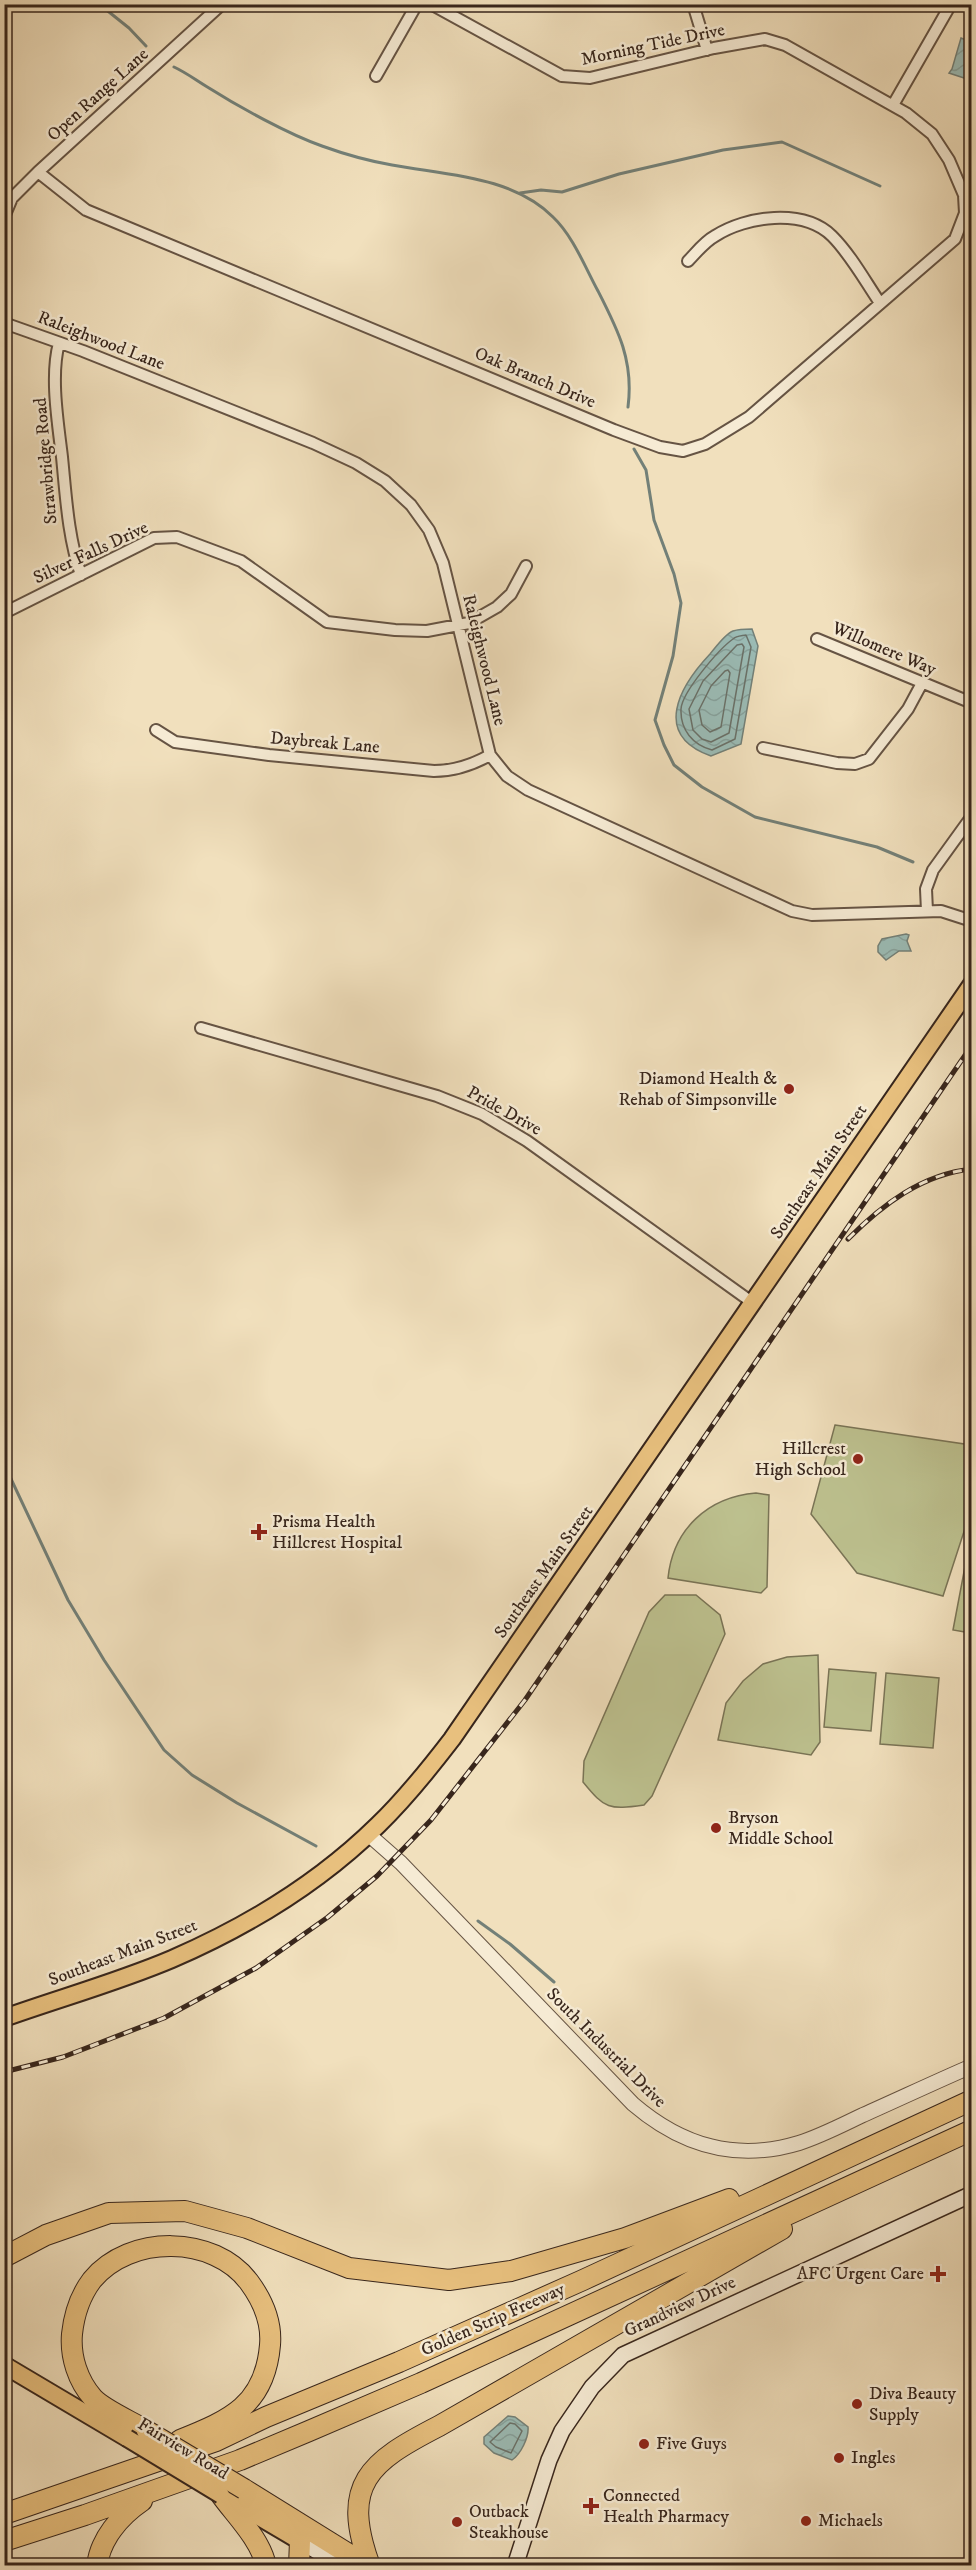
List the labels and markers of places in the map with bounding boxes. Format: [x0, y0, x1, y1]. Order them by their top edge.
place label: Diamond Health & Rehab of Simpsonville [618, 1068, 777, 1111]
marker: Diamond Health & Rehab of Simpsonville [782, 1082, 796, 1096]
place label: Hillcrest High School [755, 1438, 847, 1481]
marker: Hillcrest High School [851, 1452, 865, 1466]
place label: Prisma Health Hillcrest Hospital [272, 1511, 403, 1554]
marker: Prisma Health Hillcrest Hospital [250, 1523, 268, 1541]
place label: Bryson Middle School [728, 1807, 834, 1850]
marker: Bryson Middle School [709, 1821, 723, 1835]
place label: AFC Urgent Care [797, 2263, 924, 2285]
marker: AFC Urgent Care [929, 2265, 947, 2283]
place label: Diva Beauty Supply [869, 2383, 956, 2426]
marker: Diva Beauty Supply [850, 2397, 864, 2411]
place label: Five Guys [656, 2433, 727, 2455]
marker: Five Guys [637, 2437, 651, 2451]
place label: Ingles [851, 2447, 895, 2469]
marker: Ingles [832, 2451, 846, 2465]
place label: Connected Health Pharmacy [603, 2485, 730, 2528]
marker: Connected Health Pharmacy [584, 2499, 598, 2513]
place label: Outback Steakhouse [469, 2501, 549, 2544]
place label: Michaels [818, 2510, 883, 2532]
marker: Michaels [799, 2514, 813, 2528]
marker: Outback Steakhouse [450, 2515, 464, 2529]

